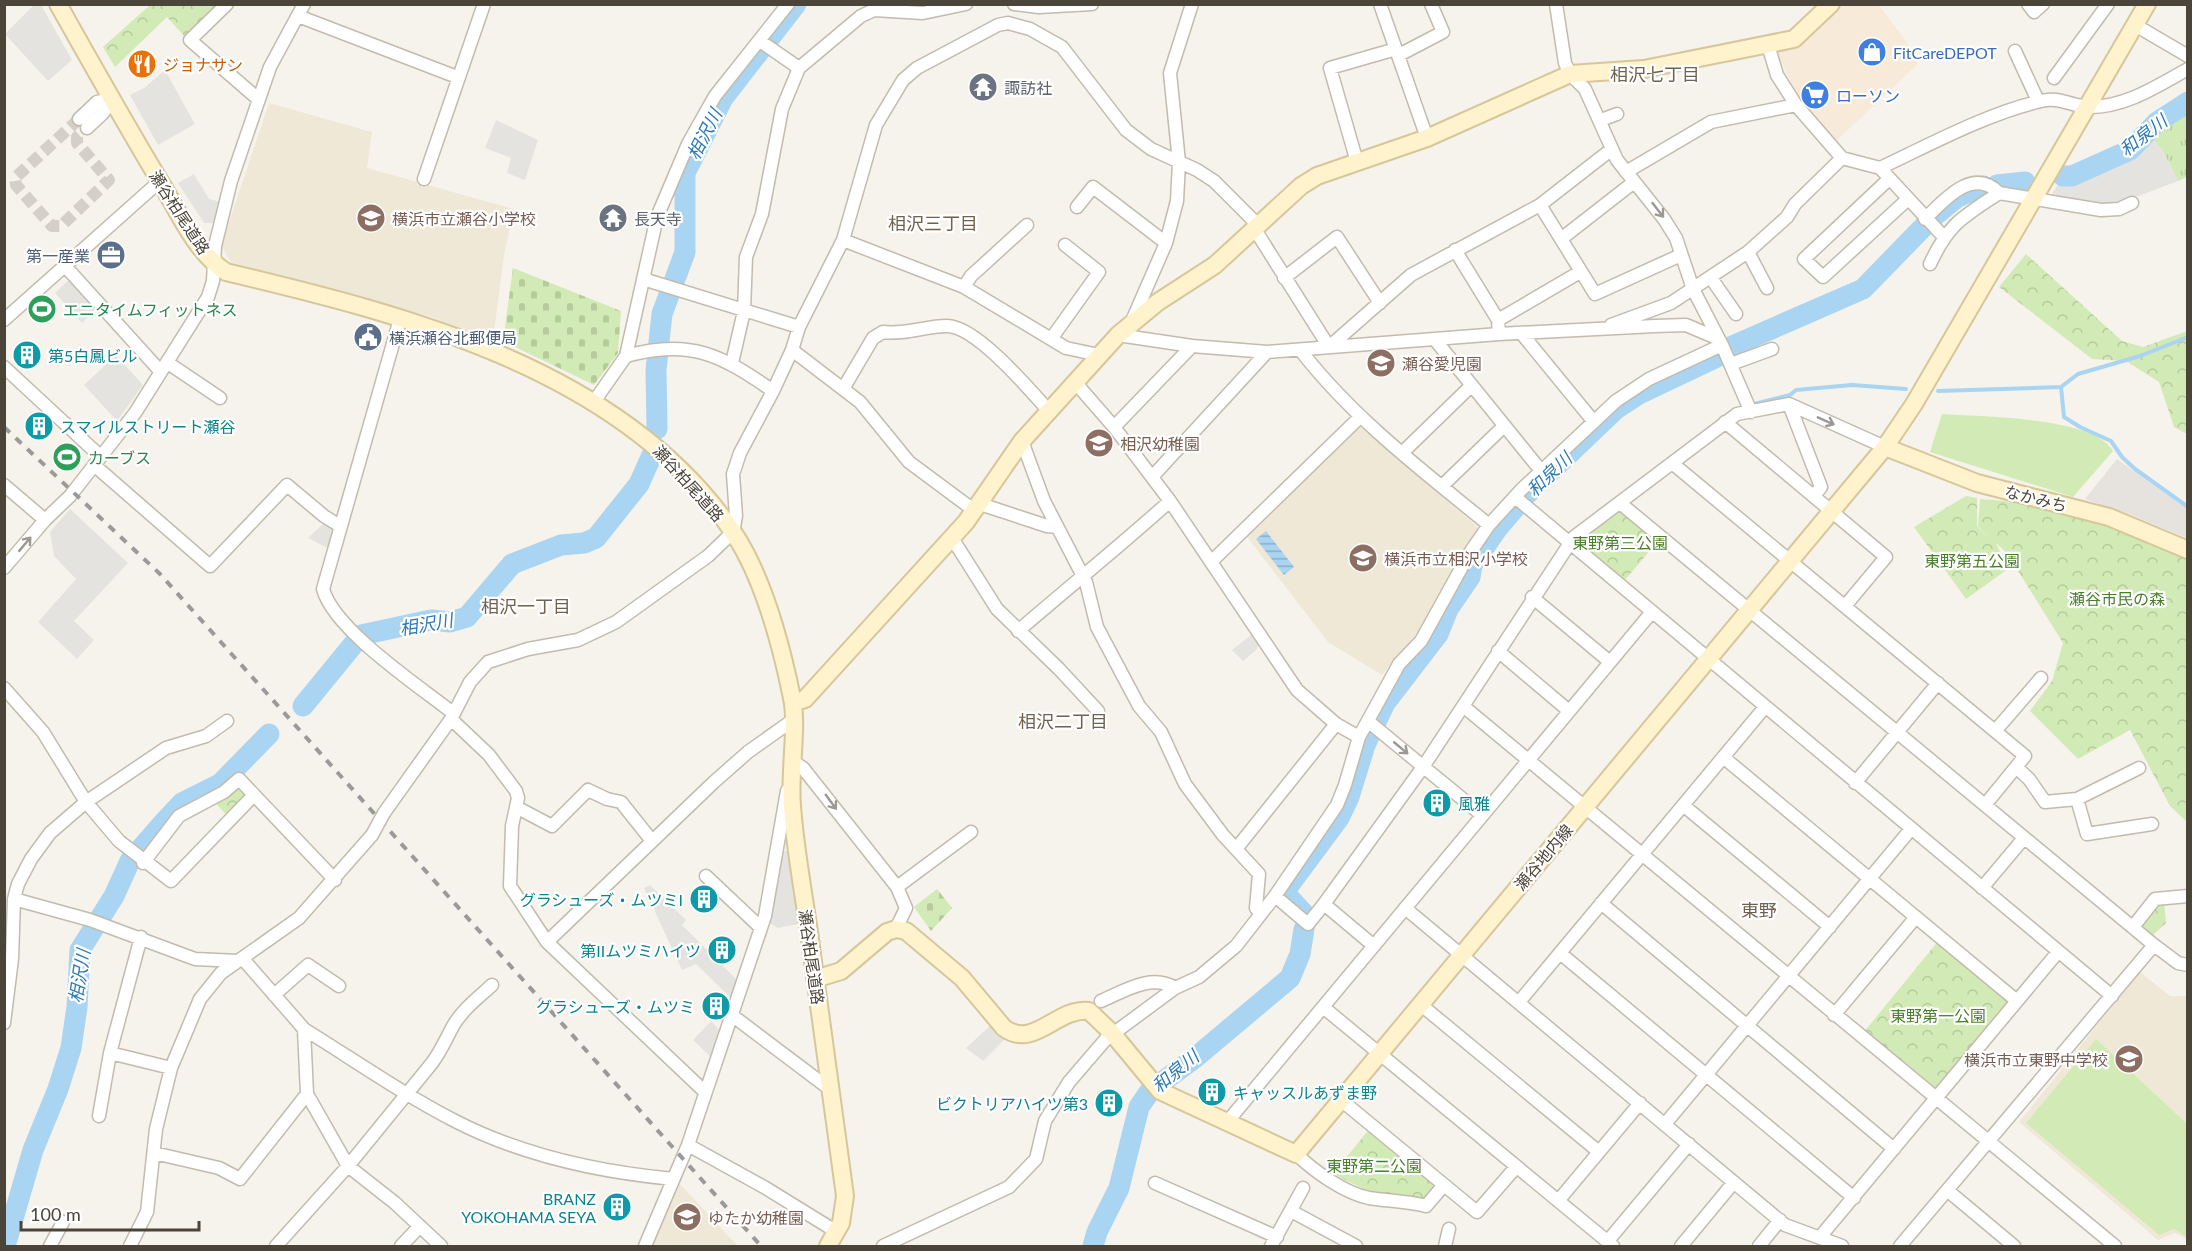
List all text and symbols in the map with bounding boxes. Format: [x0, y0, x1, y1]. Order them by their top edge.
shop icon: FitCareDEPOT [1856, 36, 1888, 68]
place label: FitCareDEPOT [1893, 43, 1997, 62]
restaurant icon: ジョナサン [126, 48, 158, 80]
place label: ジョナサン [163, 55, 243, 74]
district label: 相沢七丁目 [1610, 63, 1700, 85]
temple icon: 諏訪社 [967, 71, 999, 103]
place label: 諏訪社 [1004, 78, 1052, 97]
supermarket icon: ローソン [1799, 79, 1831, 111]
place label: ローソン [1836, 86, 1900, 105]
water label: 相沢川 [682, 103, 727, 163]
water label: 和泉川 [2115, 108, 2173, 160]
street label: 瀬谷柏尾道路 [146, 167, 214, 257]
school or university icon: 横浜市立瀬谷小学校 [355, 202, 387, 234]
temple icon: 長天寺 [597, 202, 629, 234]
one-way arrow [1651, 202, 1664, 218]
place label: 横浜市立瀬谷小学校 [392, 209, 536, 228]
place label: 長天寺 [634, 209, 682, 228]
district label: 相沢三丁目 [888, 212, 978, 234]
office icon: 第一産業 [95, 239, 127, 271]
place label: 第一産業 [26, 246, 90, 265]
sports icon: エニタイムフィットネス [26, 293, 58, 325]
place label: エニタイムフィットネス [63, 300, 237, 319]
public building icon: 横浜瀬谷北郵便局 [352, 321, 384, 353]
place label: 横浜瀬谷北郵便局 [389, 328, 517, 347]
building icon: 第5白鳳ビル [11, 339, 43, 371]
place label: 第5白鳳ビル [48, 346, 137, 365]
school or university icon: 瀬谷愛児園 [1365, 347, 1397, 379]
place label: 瀬谷愛児園 [1402, 354, 1482, 373]
building icon: スマイルストリート瀬谷 [23, 410, 55, 442]
one-way arrow [1817, 415, 1835, 427]
place label: スマイルストリート瀬谷 [60, 417, 236, 436]
school or university icon: 相沢幼稚園 [1083, 427, 1115, 459]
place label: 相沢幼稚園 [1120, 434, 1200, 453]
sports icon: カーブス [51, 441, 83, 473]
street label: 瀬谷柏尾道路 [650, 441, 728, 525]
water label: 和泉川 [1522, 446, 1578, 501]
place label: カーブス [88, 448, 151, 467]
street label: なかみち [2003, 481, 2069, 515]
park label: 東野第三公園 [1572, 533, 1668, 552]
one-way arrow [18, 536, 31, 552]
school or university icon: 横浜市立相沢小学校 [1347, 542, 1379, 574]
place label: 横浜市立相沢小学校 [1384, 549, 1528, 568]
park label: 東野第五公園 [1924, 551, 2020, 570]
park label: 瀬谷市民の森 [2069, 589, 2165, 608]
district label: 相沢一丁目 [481, 595, 571, 617]
water label: 相沢川 [398, 608, 456, 640]
district label: 相沢二丁目 [1018, 710, 1108, 732]
one-way arrow [1393, 741, 1409, 754]
building icon: 風雅 [1421, 787, 1453, 819]
one-way arrow [824, 794, 837, 810]
place label: 風雅 [1458, 794, 1490, 813]
street label: 瀬谷地内線 [1510, 820, 1576, 894]
building icon: グラシューズ・ムツミI [688, 883, 720, 915]
place label: グラシューズ・ムツミI [520, 890, 683, 909]
district label: 東野 [1741, 899, 1777, 921]
street label: 瀬谷柏尾道路 [796, 908, 828, 1006]
building icon: 第IIムツミハイツ [706, 934, 738, 966]
place label: 第IIムツミハイツ [580, 941, 701, 960]
water label: 相沢川 [64, 946, 94, 1004]
building icon: グラシューズ・ムツミ [700, 990, 732, 1022]
place label: グラシューズ・ムツミ [536, 997, 695, 1016]
park label: 東野第一公園 [1890, 1006, 1986, 1025]
school or university icon: 横浜市立東野中学校 [2113, 1043, 2145, 1075]
water label: 和泉川 [1147, 1044, 1204, 1097]
place label: 横浜市立東野中学校 [1964, 1050, 2108, 1069]
building icon: キャッスルあずま野 [1196, 1076, 1228, 1108]
place label: キャッスルあずま野 [1233, 1083, 1377, 1102]
building icon: ビクトリアハイツ第3 [1093, 1087, 1125, 1119]
place label: ビクトリアハイツ第3 [936, 1094, 1088, 1113]
park label: 東野第二公園 [1326, 1156, 1422, 1175]
place label: BRANZ YOKOHAMA SEYA [461, 1189, 596, 1226]
building icon: BRANZ YOKOHAMA SEYA [601, 1191, 633, 1223]
scale bar [21, 1194, 200, 1232]
school or university icon: ゆたか幼稚園 [671, 1201, 703, 1233]
text: 100 m [30, 1203, 81, 1225]
place label: ゆたか幼稚園 [708, 1208, 804, 1227]

